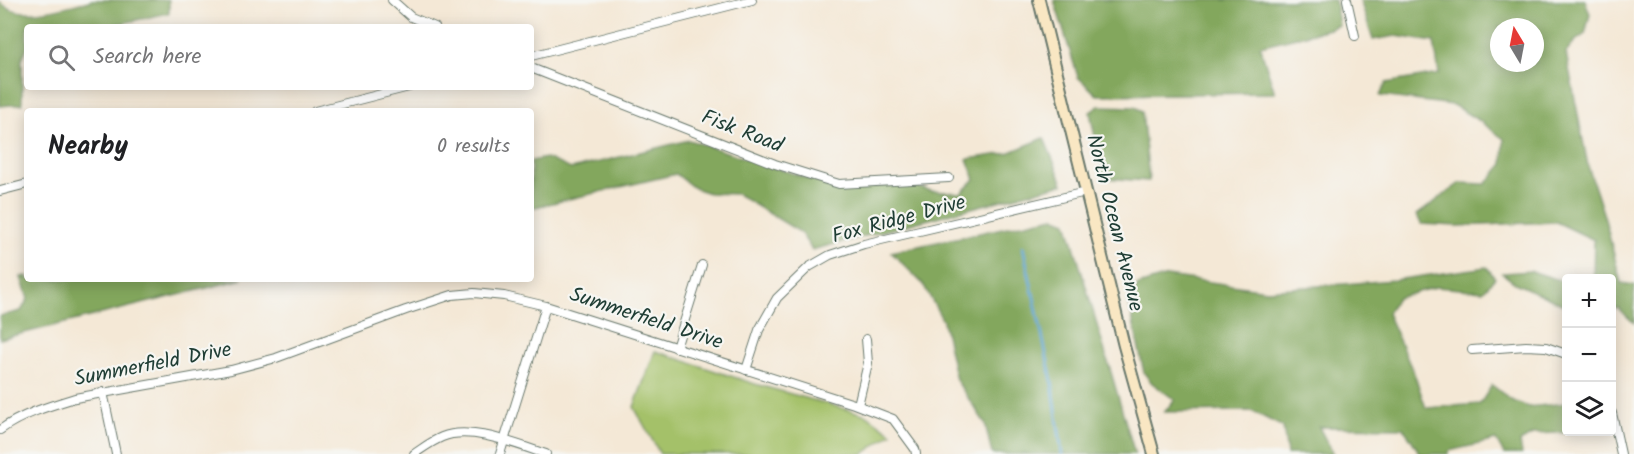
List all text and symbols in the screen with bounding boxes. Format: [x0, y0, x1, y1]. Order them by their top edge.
north arrow [1490, 18, 1544, 72]
search box [24, 24, 534, 90]
text: Search here [93, 40, 201, 75]
icon: search [45, 41, 78, 74]
street label: Fisk Road [696, 101, 788, 163]
text: Nearby [48, 126, 128, 168]
text: 0 results [437, 131, 510, 163]
street label: North Ocean Avenue [1076, 131, 1152, 316]
street label: Fox Ridge Drive [828, 186, 970, 254]
map controls [1562, 274, 1616, 436]
button: + [1562, 274, 1616, 328]
street label: Summerfield Drive [565, 279, 727, 360]
button: − [1562, 328, 1616, 382]
street label: Summerfield Drive [72, 333, 235, 396]
button: layers [1562, 382, 1616, 436]

